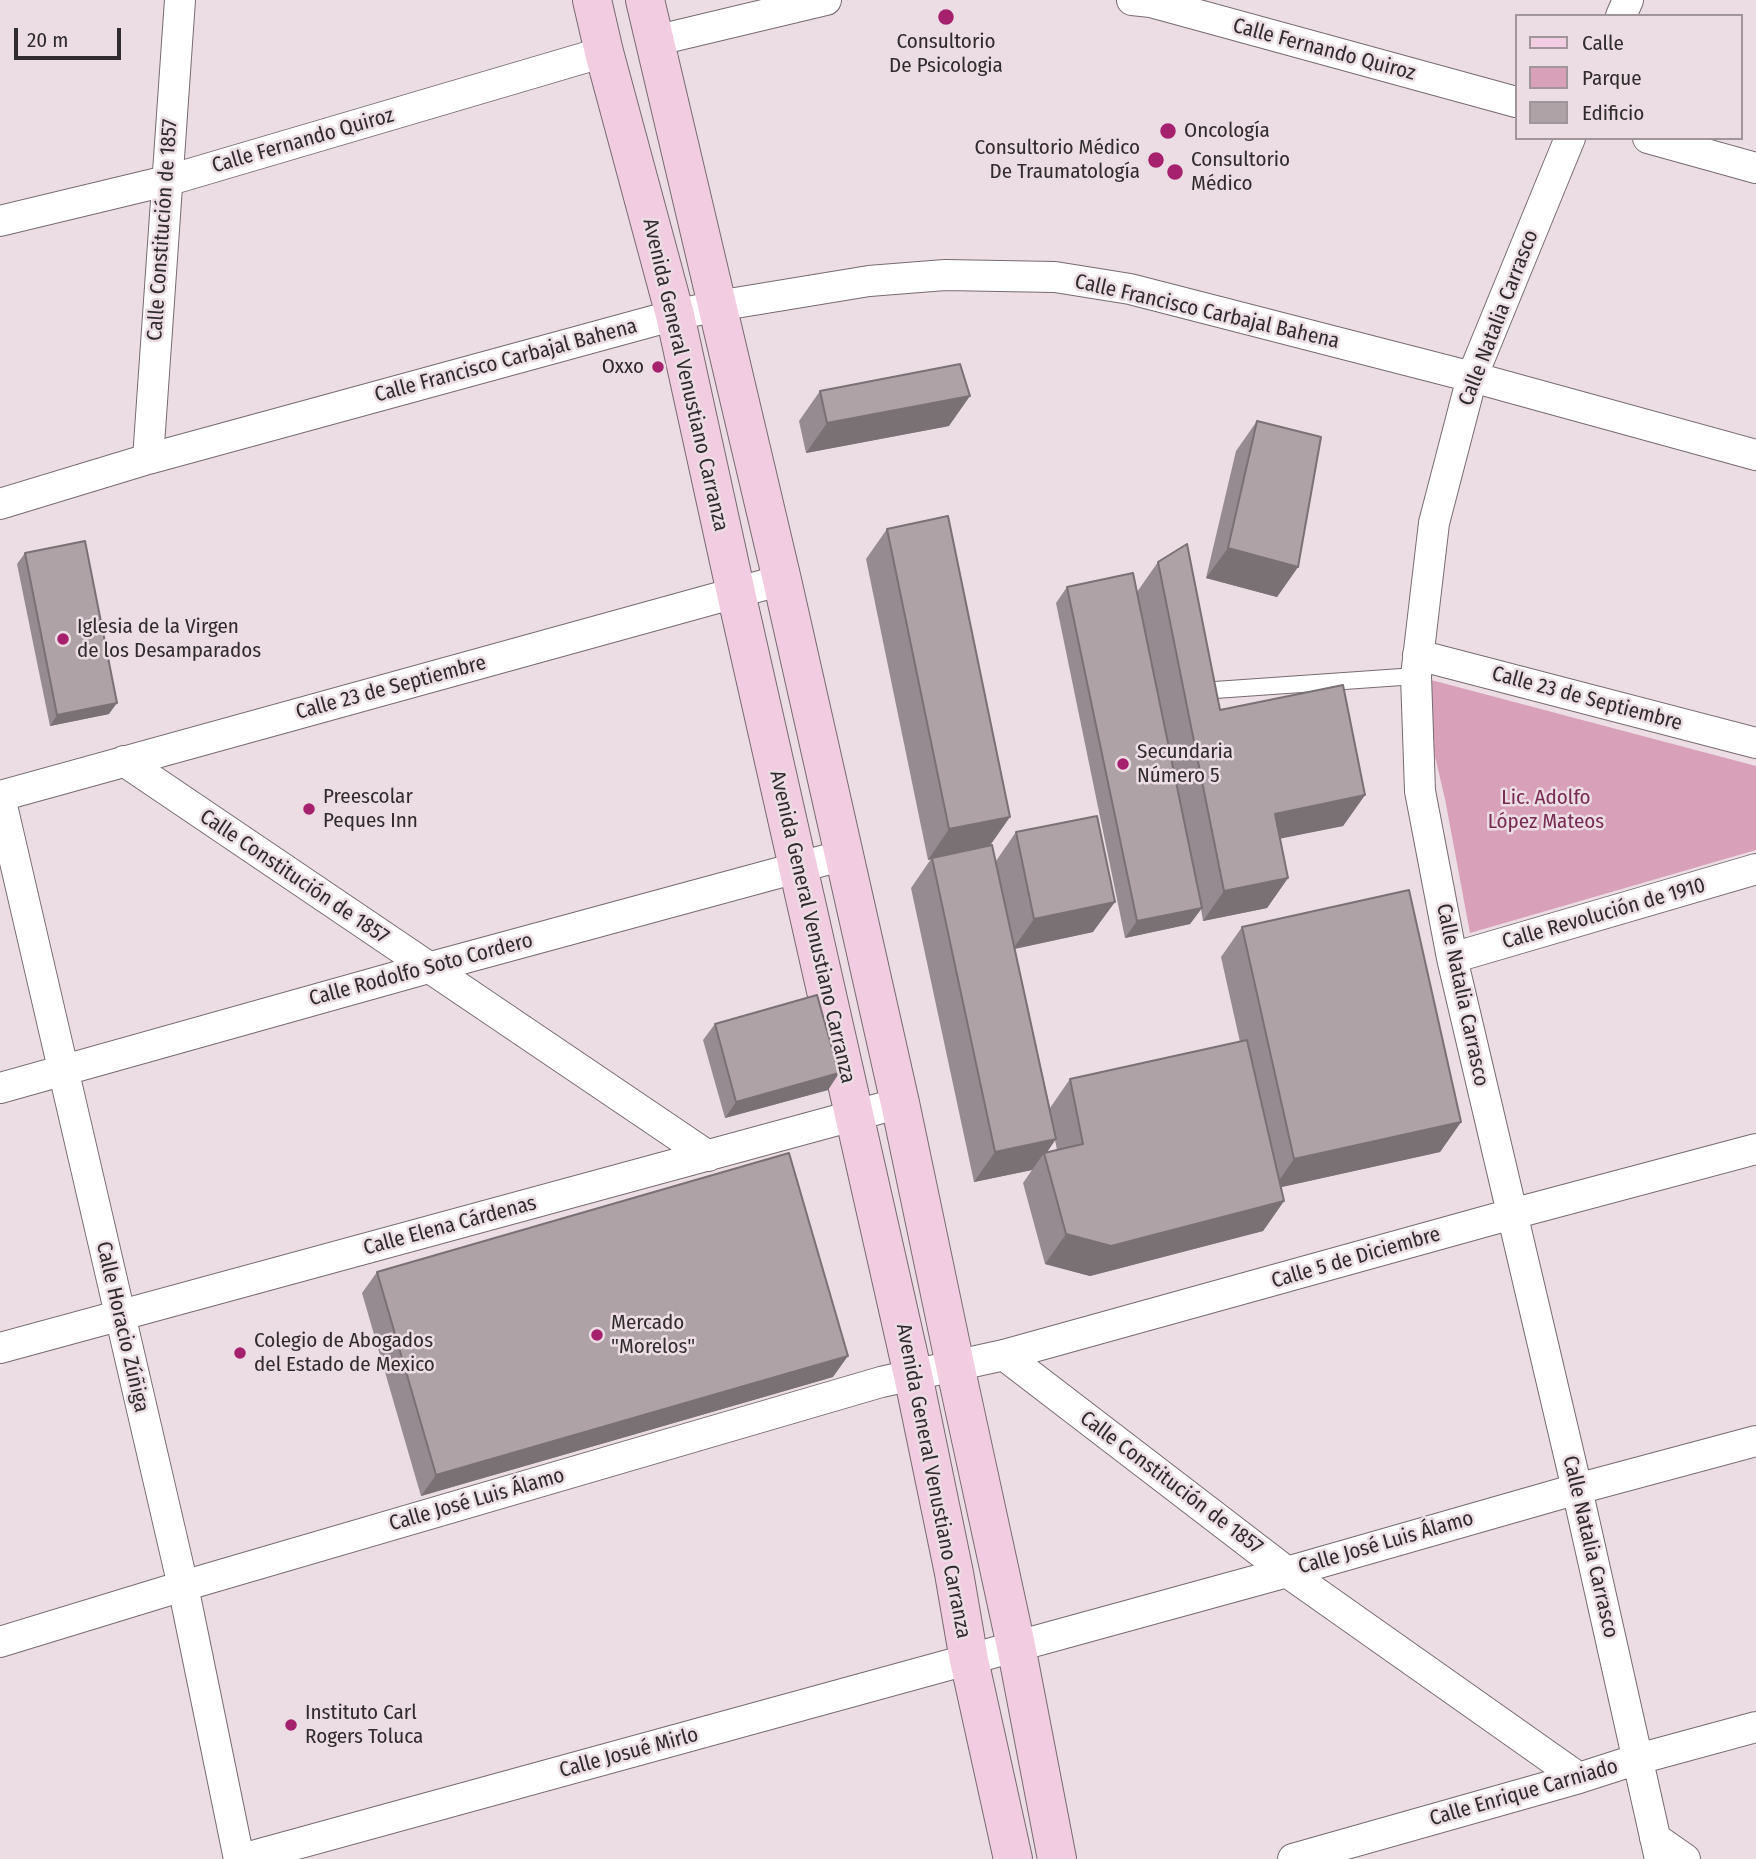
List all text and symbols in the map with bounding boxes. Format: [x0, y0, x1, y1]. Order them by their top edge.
marker: Consultorio De Psicologia [936, 7, 956, 27]
street label: Calle Fernando Quiroz [1230, 13, 1418, 87]
scale bar [18, 14, 124, 58]
legend [1514, 14, 1742, 140]
text: 20 m [27, 27, 68, 53]
place label: Consultorio De Psicologia [889, 29, 1003, 79]
text: Calle [1582, 30, 1624, 56]
text: Parque [1582, 65, 1642, 91]
text: Edificio [1582, 100, 1644, 126]
street label: Calle Fernando Quiroz [209, 103, 397, 179]
street label: Calle Constitución de 1857 [143, 118, 183, 342]
place label: Oncología [1184, 118, 1270, 144]
marker: Oncología [1158, 121, 1178, 141]
place label: Consultorio Médico De Traumatología [974, 135, 1140, 185]
place label: Consultorio Médico [1191, 147, 1290, 197]
marker: Consultorio Médico De Traumatología [1146, 150, 1166, 170]
marker: Consultorio Médico [1165, 162, 1185, 182]
street label: Avenida General Venustiano Carranza [637, 216, 733, 534]
street label: Calle Natalia Carrasco [1454, 227, 1544, 409]
street label: Calle Francisco Carbajal Bahena [1072, 269, 1342, 355]
street label: Calle Francisco Carbajal Bahena [372, 314, 640, 408]
place label: Oxxo [602, 354, 644, 380]
marker: Oxxo [650, 359, 666, 375]
place label: Iglesia de la Virgen de los Desamparados [77, 614, 261, 664]
marker: Iglesia de la Virgen de los Desamparados [55, 631, 71, 647]
street label: Calle 23 de Septiembre [293, 650, 489, 726]
street label: Calle 23 de Septiembre [1489, 661, 1685, 737]
place label: Secundaria Número 5 [1137, 739, 1233, 789]
marker: Secundaria Número 5 [1115, 756, 1131, 772]
street label: Avenida General Venustiano Carranza [764, 768, 860, 1086]
place label: Preescolar Peques Inn [323, 784, 418, 834]
park label: Lic. Adolfo López Mateos [1488, 785, 1604, 835]
marker: Preescolar Peques Inn [301, 801, 317, 817]
street label: Calle Constitución de 1857 [195, 804, 393, 950]
street label: Calle Revolución de 1910 [1500, 873, 1708, 955]
street label: Calle Natalia Carrasco [1430, 901, 1494, 1089]
street label: Calle Rodolfo Soto Cordero [306, 928, 536, 1012]
street label: Calle Elena Cárdenas [361, 1191, 539, 1261]
street label: Calle 5 de Diciembre [1269, 1222, 1443, 1294]
street label: Calle Horacio Zúñiga [90, 1239, 154, 1415]
place label: Mercado "Morelos" [611, 1310, 695, 1360]
street label: Avenida General Venustiano Carranza [890, 1321, 976, 1641]
marker: Mercado "Morelos" [589, 1327, 605, 1343]
place label: Colegio de Abogados del Estado de Mexico [254, 1328, 435, 1378]
marker: Colegio de Abogados del Estado de Mexico [232, 1345, 248, 1361]
street label: Calle Constitución de 1857 [1075, 1406, 1267, 1560]
street label: Calle Natalia Carrasco [1557, 1453, 1623, 1641]
street label: Calle José Luis Álamo [387, 1463, 567, 1537]
street label: Calle José Luis Álamo [1296, 1506, 1476, 1580]
place label: Instituto Carl Rogers Toluca [305, 1700, 423, 1750]
marker: Instituto Carl Rogers Toluca [283, 1717, 299, 1733]
street label: Calle Josué Mirlo [557, 1722, 701, 1784]
street label: Calle Enrique Carniado [1427, 1754, 1621, 1832]

